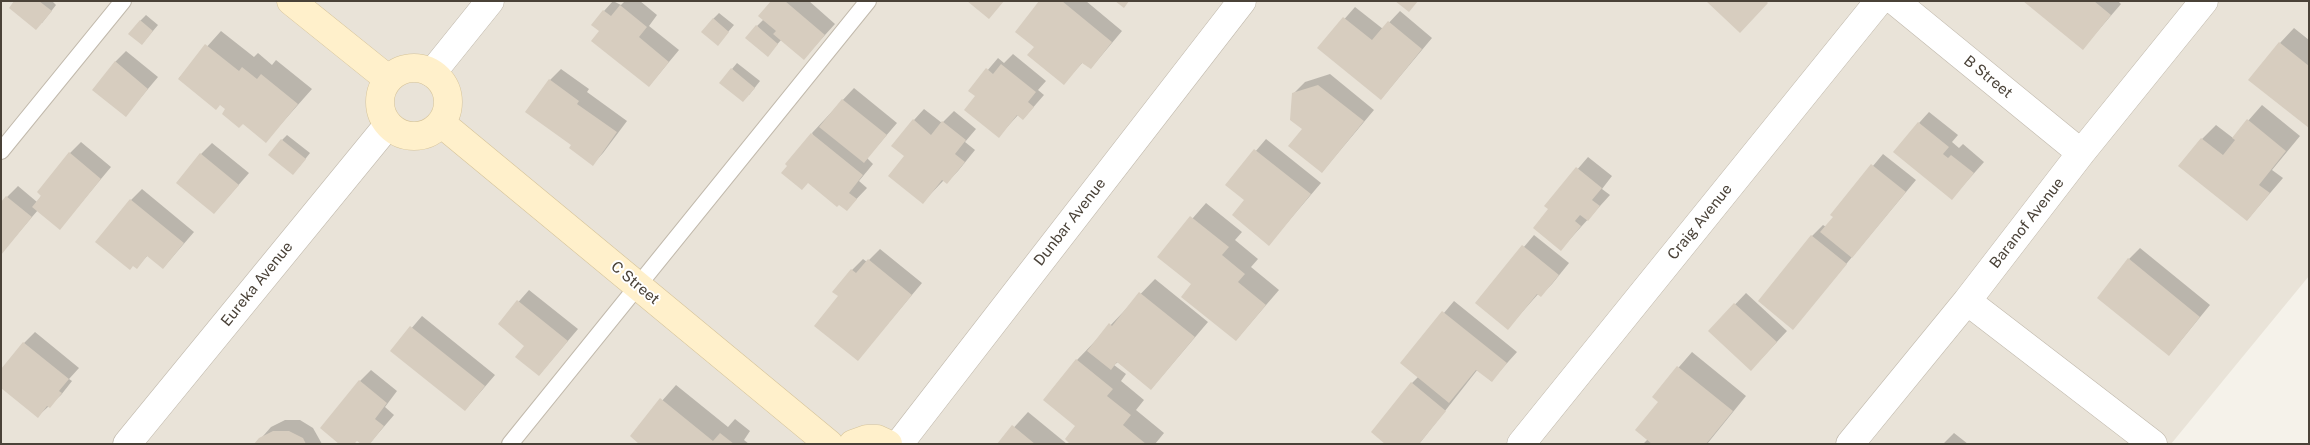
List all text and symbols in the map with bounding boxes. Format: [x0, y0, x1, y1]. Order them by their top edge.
street label: B Street [1960, 52, 2016, 102]
street label: Baranof Avenue [1986, 174, 2068, 272]
street label: Dunbar Avenue [1030, 175, 1110, 269]
street label: Craig Avenue [1664, 180, 1736, 264]
street label: Eureka Avenue [217, 238, 297, 330]
street label: C Street [607, 258, 663, 308]

